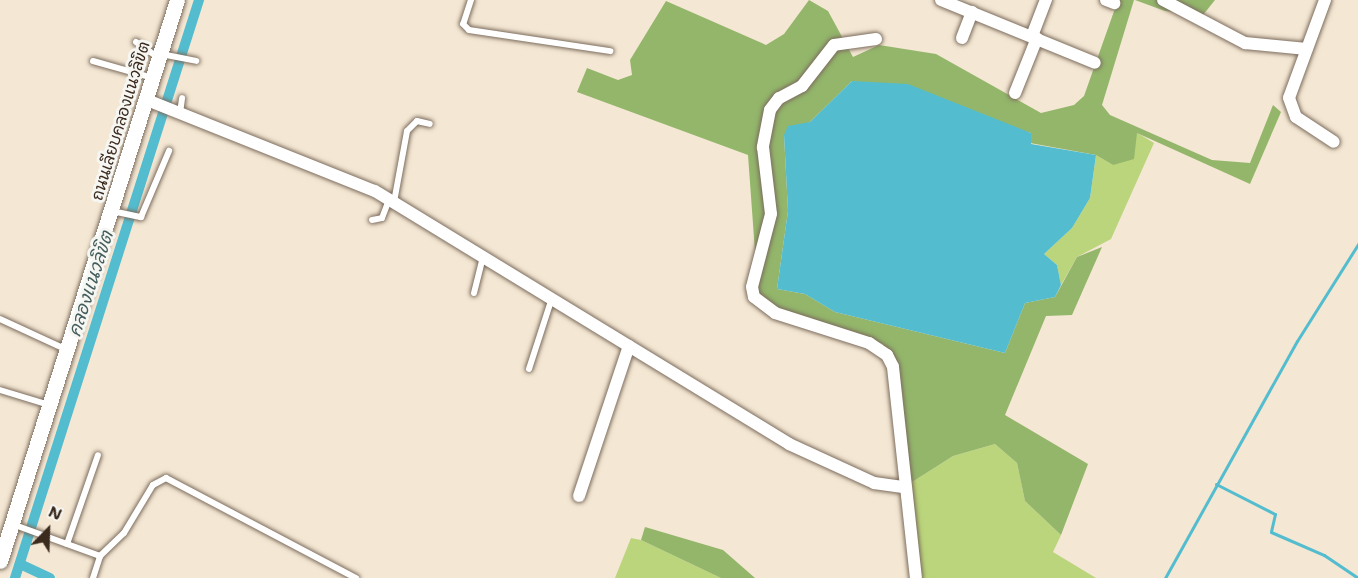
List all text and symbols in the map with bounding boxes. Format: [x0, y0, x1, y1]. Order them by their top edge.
street label: ถนนเลียบคลองแนวลิขิต [88, 39, 154, 203]
water label: คลองแนวลิขิต [64, 229, 118, 339]
north arrow [18, 500, 78, 560]
text: N [45, 501, 65, 525]

